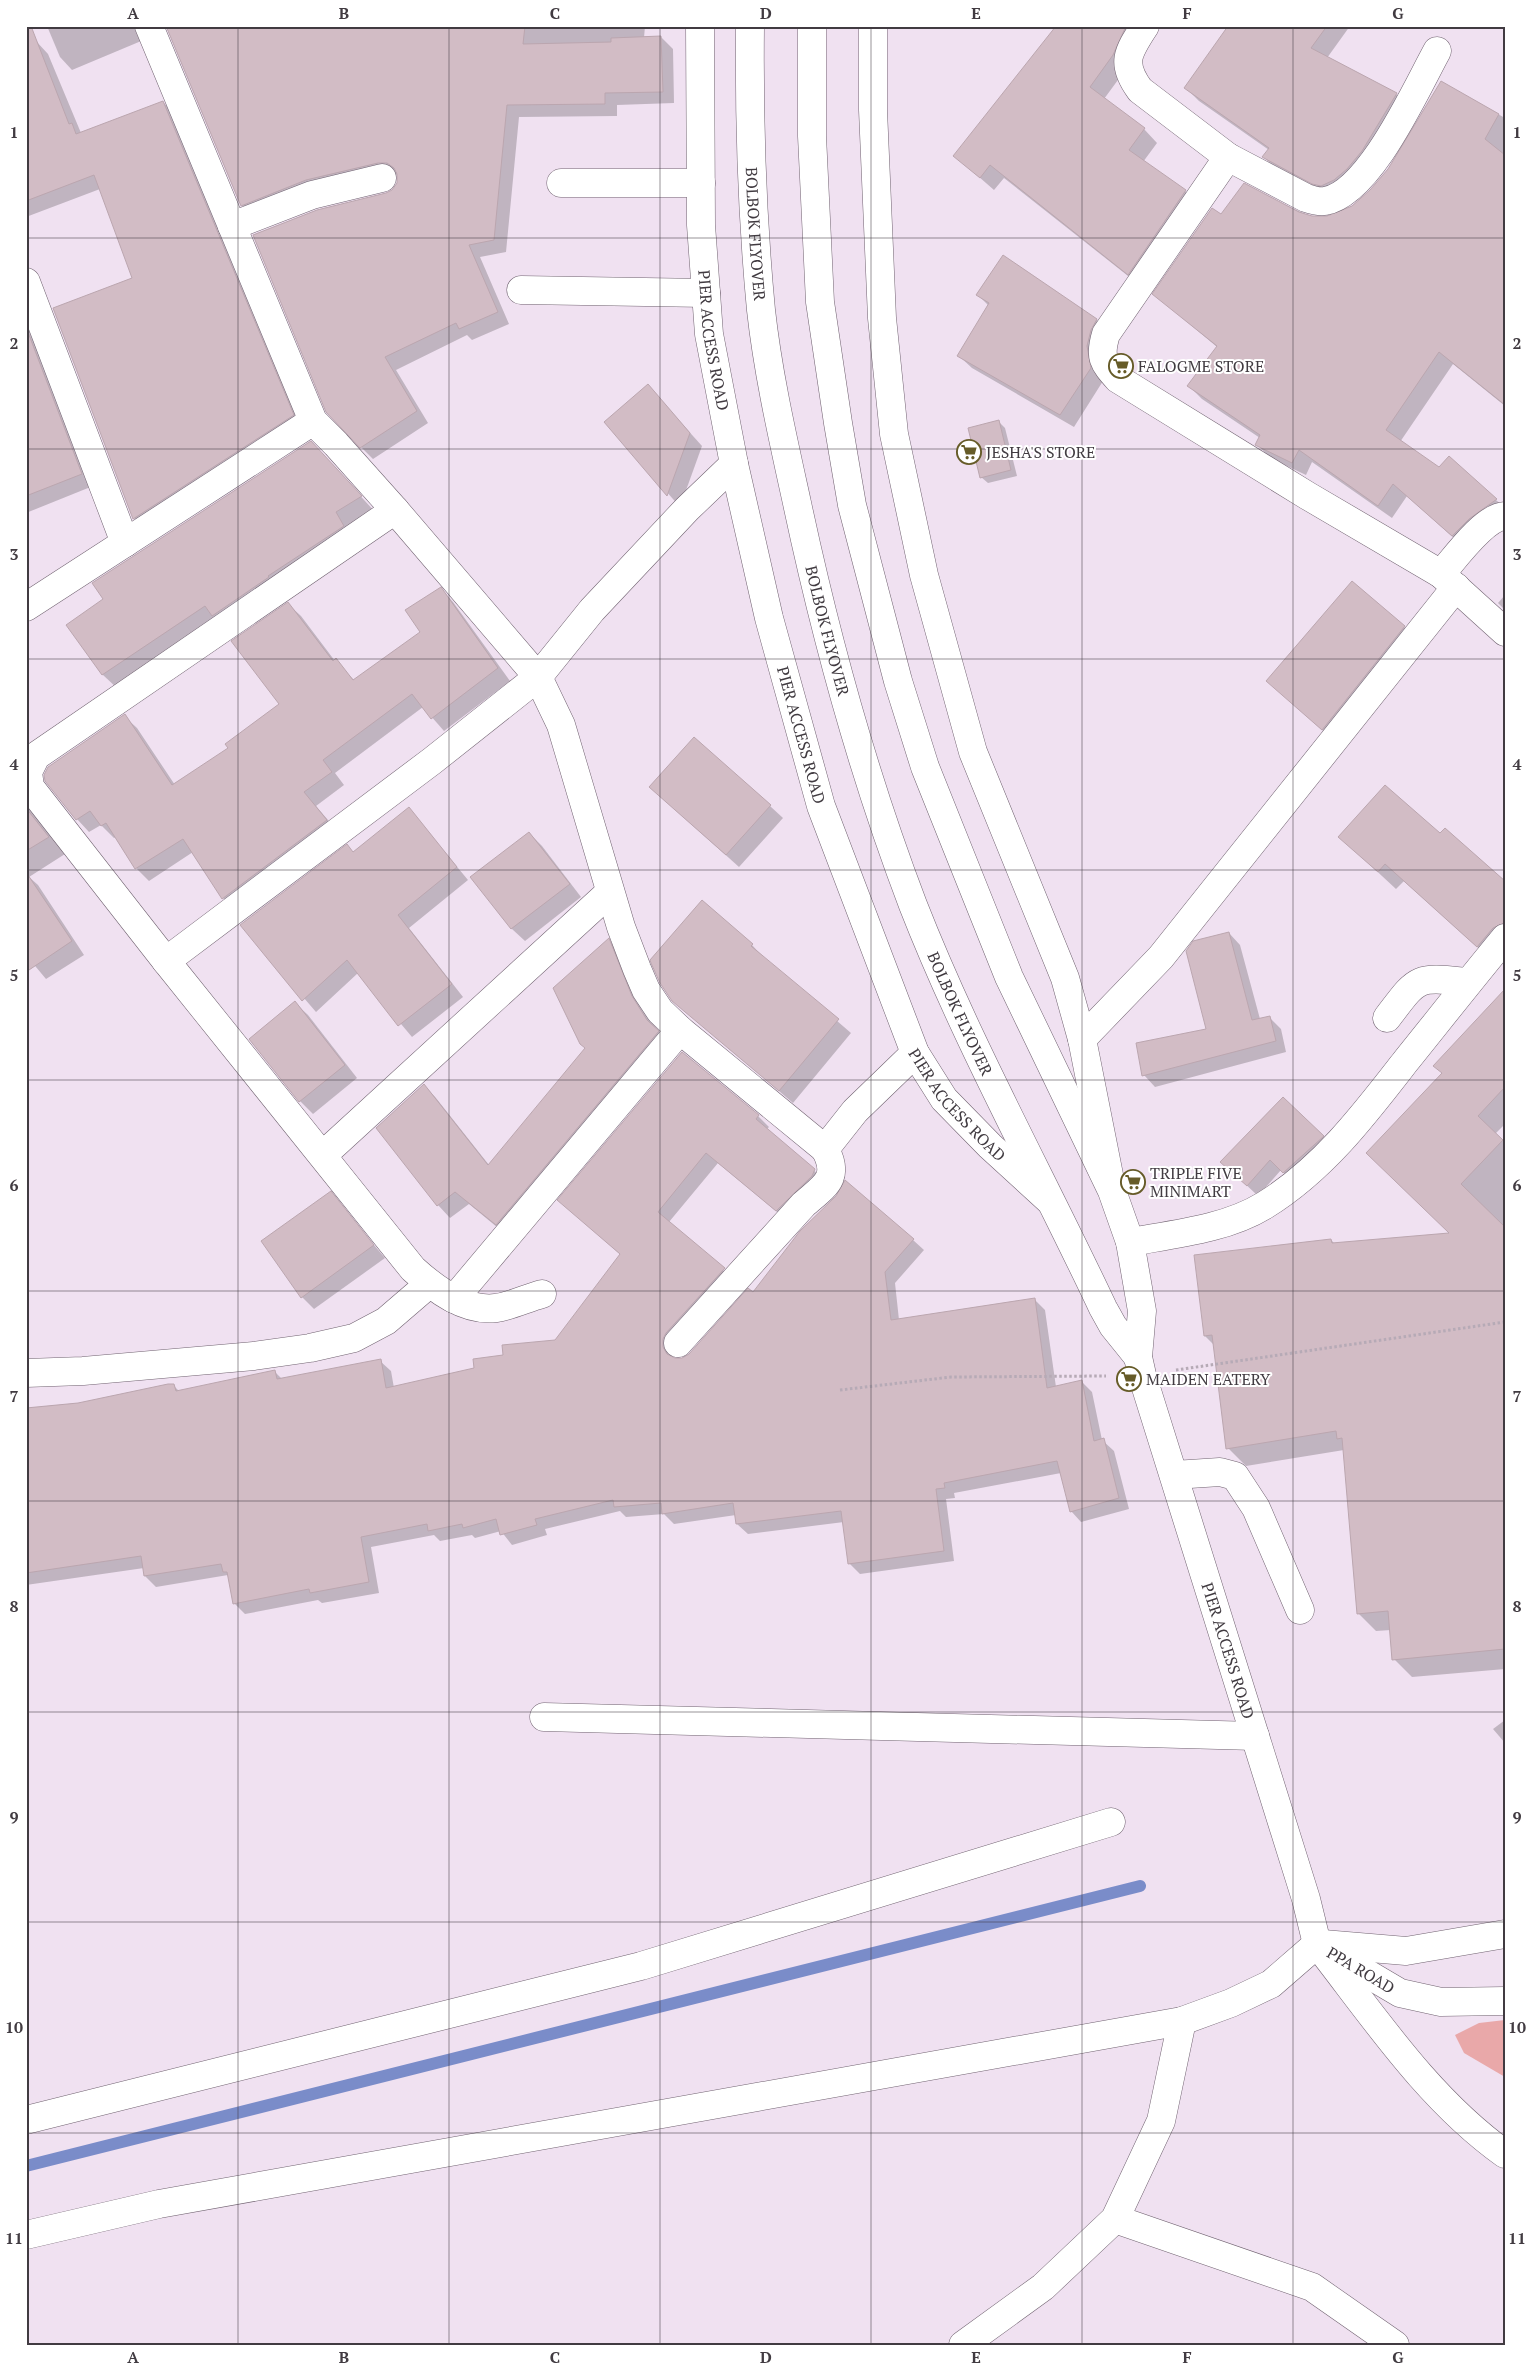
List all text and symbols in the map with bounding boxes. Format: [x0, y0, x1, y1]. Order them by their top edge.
text: A [127, 2, 139, 24]
text: B [339, 2, 349, 24]
text: C [550, 2, 560, 24]
text: D [760, 2, 772, 24]
text: E [971, 2, 981, 24]
text: F [1182, 2, 1192, 24]
text: G [1392, 2, 1404, 24]
text: 1 [9, 121, 19, 143]
text: 1 [1512, 121, 1522, 143]
street label: BOLBOK FLYOVER [741, 167, 771, 302]
street label: PIER ACCESS ROAD [693, 269, 734, 412]
text: 2 [9, 332, 19, 354]
text: 2 [1512, 332, 1522, 354]
supermarket icon: FALOGME STORE [1108, 353, 1134, 379]
place label: FALOGME STORE [1138, 355, 1264, 377]
supermarket icon: JESHA'S STORE [956, 439, 982, 465]
place label: JESHA'S STORE [986, 441, 1095, 463]
text: 3 [9, 543, 19, 565]
text: 3 [1512, 543, 1522, 565]
street label: BOLBOK FLYOVER [800, 563, 855, 699]
street label: PIER ACCESS ROAD [772, 664, 831, 806]
text: 4 [9, 753, 19, 775]
text: 4 [1512, 753, 1522, 775]
street label: BOLBOK FLYOVER [922, 948, 998, 1080]
text: 5 [9, 964, 19, 986]
text: 5 [1512, 964, 1522, 986]
street label: PIER ACCESS ROAD [904, 1044, 1011, 1166]
place label: TRIPLE FIVE MINIMART [1150, 1162, 1242, 1202]
supermarket icon: TRIPLE FIVE MINIMART [1120, 1169, 1146, 1195]
text: 6 [9, 1174, 19, 1196]
text: 6 [1512, 1174, 1522, 1196]
supermarket icon: MAIDEN EATERY [1116, 1366, 1142, 1392]
place label: MAIDEN EATERY [1146, 1368, 1271, 1390]
text: 7 [9, 1385, 19, 1407]
text: 7 [1512, 1385, 1522, 1407]
street label: PIER ACCESS ROAD [1197, 1580, 1260, 1722]
text: 8 [9, 1595, 19, 1617]
text: 8 [1512, 1595, 1522, 1617]
text: 9 [9, 1806, 19, 1828]
text: 9 [1512, 1806, 1522, 1828]
street label: PPA ROAD [1323, 1941, 1399, 1999]
text: 10 [5, 2016, 23, 2038]
text: 10 [1508, 2016, 1526, 2038]
text: 11 [5, 2227, 23, 2249]
text: 11 [1508, 2227, 1526, 2249]
text: A [127, 2346, 139, 2368]
text: B [339, 2346, 349, 2368]
text: C [550, 2346, 560, 2368]
text: D [760, 2346, 772, 2368]
text: E [971, 2346, 981, 2368]
text: F [1182, 2346, 1192, 2368]
text: G [1392, 2346, 1404, 2368]

